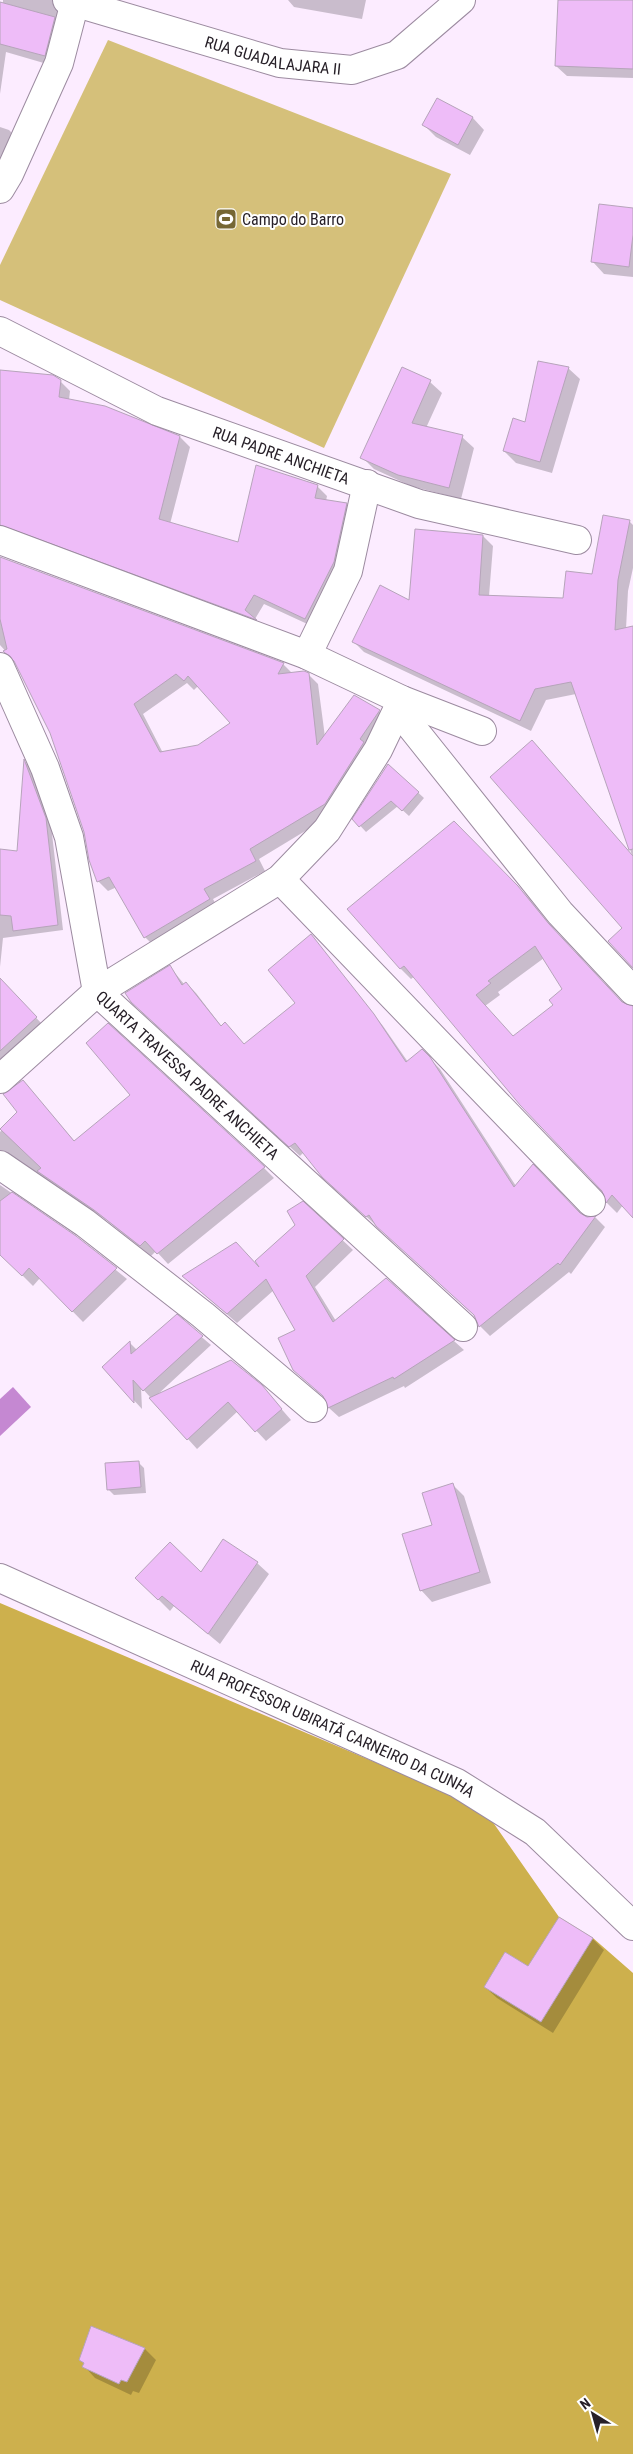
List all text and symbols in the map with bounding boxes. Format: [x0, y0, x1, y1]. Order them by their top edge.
street label: RUA GUADALAJARA II [203, 32, 342, 78]
sports icon: Campo do Barro [214, 207, 238, 231]
place label: Campo do Barro [242, 210, 344, 229]
street label: RUA PADRE ANCHIETA [210, 422, 352, 488]
street label: QUARTA TRAVESSA PADRE ANCHIETA [92, 987, 283, 1163]
street label: RUA PROFESSOR UBIRATÃ CARNEIRO DA CUNHA [188, 1655, 478, 1801]
north arrow [568, 2389, 618, 2439]
text: N [577, 2395, 593, 2413]

